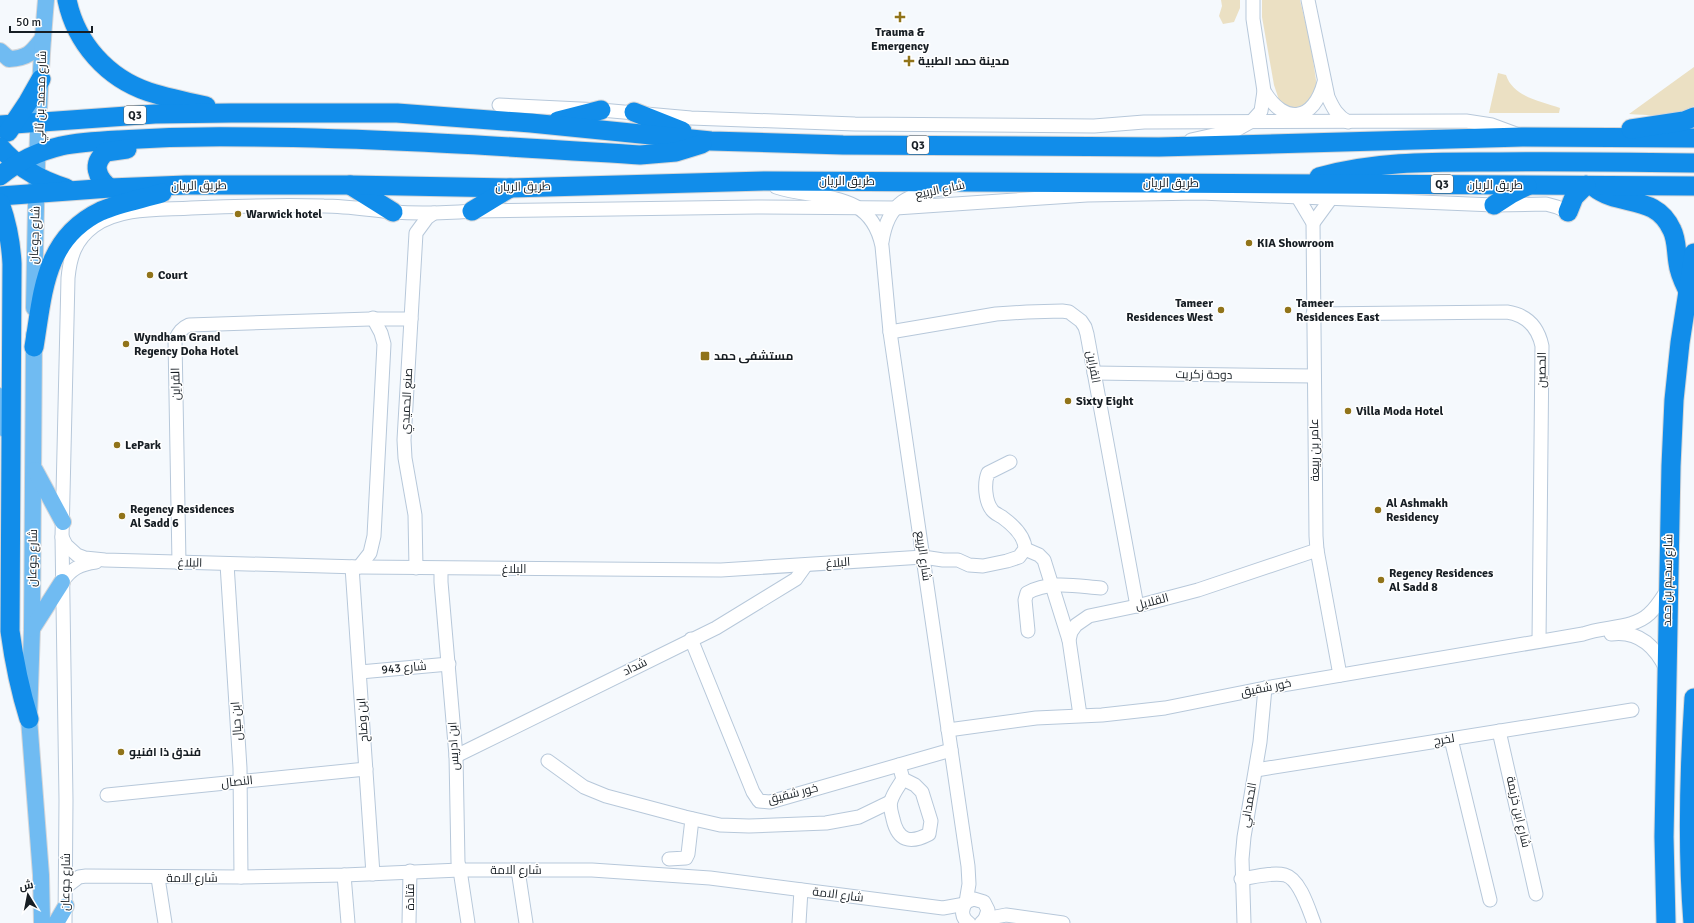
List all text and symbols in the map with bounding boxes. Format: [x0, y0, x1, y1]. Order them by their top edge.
scale bar [10, 8, 92, 34]
marker: Trauma & Emergency [894, 11, 906, 23]
text: 50 m [16, 15, 41, 30]
place label: Trauma & Emergency [871, 25, 929, 54]
street label: شارع محمد بن ثاني [32, 50, 52, 144]
place label: مدينة حمد الطبية [918, 54, 1009, 69]
marker: مدينة حمد الطبية [903, 55, 915, 67]
road number: Q3 [124, 106, 146, 124]
road number: Q3 [907, 136, 929, 154]
street label: طريق الريان [819, 174, 875, 189]
road number: Q3 [1431, 175, 1453, 193]
street label: طريق الريان [1143, 176, 1199, 191]
street label: شارع الربيع [914, 177, 966, 203]
street label: طريق الريان [171, 178, 227, 194]
street label: طريق الريان [1467, 178, 1523, 193]
street label: طريق الريان [495, 179, 551, 195]
street label: شارع جوعان [26, 206, 44, 264]
place label: Warwick hotel [246, 207, 322, 222]
marker: Warwick hotel [233, 209, 243, 219]
place label: KIA Showroom [1257, 236, 1334, 251]
marker: KIA Showroom [1244, 238, 1254, 248]
place label: Court [158, 268, 188, 283]
marker: Court [145, 270, 155, 280]
place label: Tameer Residences West [1126, 296, 1213, 325]
place label: Tameer Residences East [1296, 296, 1380, 325]
marker: Tameer Residences West [1216, 305, 1226, 315]
marker: Tameer Residences East [1283, 305, 1293, 315]
place label: Wyndham Grand Regency Doha Hotel [134, 330, 239, 359]
marker: Wyndham Grand Regency Doha Hotel [121, 339, 131, 349]
place label: مستشفى حمد [714, 349, 793, 364]
marker: مستشفى حمد [699, 350, 711, 362]
street label: القراين [1083, 350, 1103, 384]
street label: الحصين [1534, 352, 1550, 388]
street label: دوحة زكريت [1175, 367, 1233, 383]
street label: القراين [168, 368, 184, 400]
street label: صنع الحميدي [398, 368, 418, 435]
place label: Sixty Eight [1076, 394, 1134, 409]
marker: Sixty Eight [1063, 396, 1073, 406]
place label: Villa Moda Hotel [1356, 404, 1443, 419]
marker: Villa Moda Hotel [1343, 406, 1353, 416]
street label: عامر بن ربيعة [1307, 418, 1323, 482]
place label: LePark [125, 438, 162, 453]
marker: LePark [112, 440, 122, 450]
place label: Al Ashmakh Residency [1386, 496, 1449, 525]
place label: Regency Residences Al Sadd 6 [130, 502, 235, 531]
marker: Al Ashmakh Residency [1373, 505, 1383, 515]
marker: Regency Residences Al Sadd 6 [117, 511, 127, 521]
street label: شارع جوعان [25, 529, 41, 587]
street label: شارع الربيع [912, 530, 934, 582]
street label: شارع سحيم بن حمد [1660, 534, 1676, 626]
street label: البلاغ [178, 555, 202, 571]
street label: البلاغ [825, 555, 851, 571]
street label: البلاغ [502, 562, 526, 577]
place label: Regency Residences Al Sadd 8 [1389, 566, 1494, 595]
marker: Regency Residences Al Sadd 8 [1376, 575, 1386, 585]
street label: القلايل [1134, 590, 1170, 614]
street label: شداد [620, 655, 650, 679]
street label: شارع 943 [381, 659, 427, 677]
street label: خور شقيق [1239, 676, 1293, 700]
street label: ابن وضاح [354, 697, 372, 743]
street label: ابن حيال [228, 701, 246, 741]
street label: ابن ادريس [445, 721, 463, 771]
street label: لخرج [1432, 731, 1456, 749]
place label: فندق ذا افنيو [129, 745, 201, 760]
marker: فندق ذا افنيو [116, 747, 126, 757]
street label: النصال [220, 773, 254, 791]
street label: شارع ابن خزيمة [1503, 775, 1534, 849]
street label: خور شقيق [766, 781, 820, 807]
street label: الحمداني [1238, 781, 1262, 829]
street label: شارع جوعان [58, 853, 74, 911]
street label: شارع الامة [490, 863, 542, 878]
street label: شارع الامة [166, 871, 218, 886]
north arrow [8, 875, 48, 915]
text: ش [18, 878, 34, 893]
street label: قتادة [403, 883, 418, 911]
street label: شارع الامة [812, 884, 865, 906]

